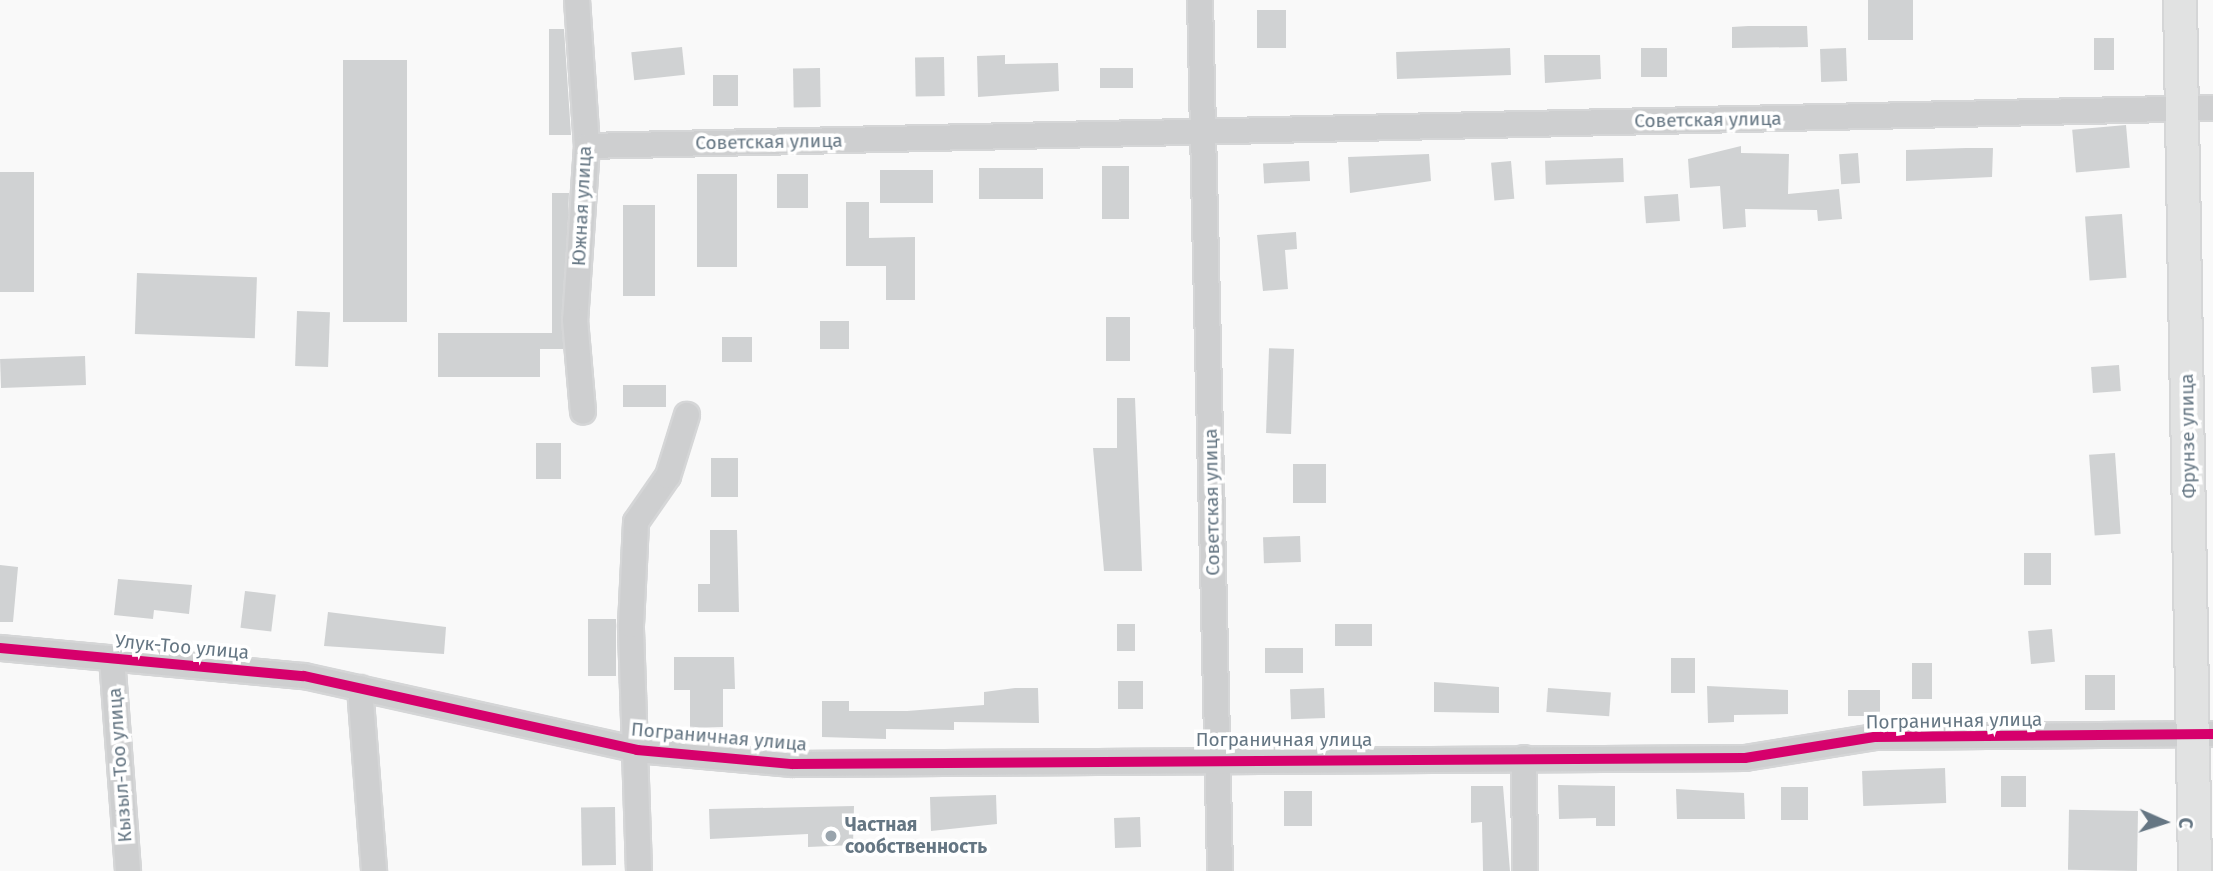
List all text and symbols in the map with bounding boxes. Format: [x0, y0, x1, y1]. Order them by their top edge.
street label: Советская улица [1634, 107, 1782, 133]
street label: Советская улица [695, 129, 843, 155]
street label: Южная улица [567, 145, 597, 267]
street label: Фрунзе улица [2176, 373, 2200, 499]
street label: Советская улица [1199, 428, 1225, 576]
street label: Улук-Тоо улица [114, 630, 250, 664]
street label: Кызыл-Тоо улица [103, 687, 137, 843]
street label: Пограничная улица [1865, 708, 2043, 734]
street label: Пограничная улица [630, 718, 808, 756]
street label: Пограничная улица [1196, 729, 1372, 751]
north arrow [2129, 787, 2199, 857]
place label: Частная сообственность [845, 814, 987, 858]
text: С [2174, 817, 2197, 829]
marker: Частная сообственность [823, 828, 839, 844]

